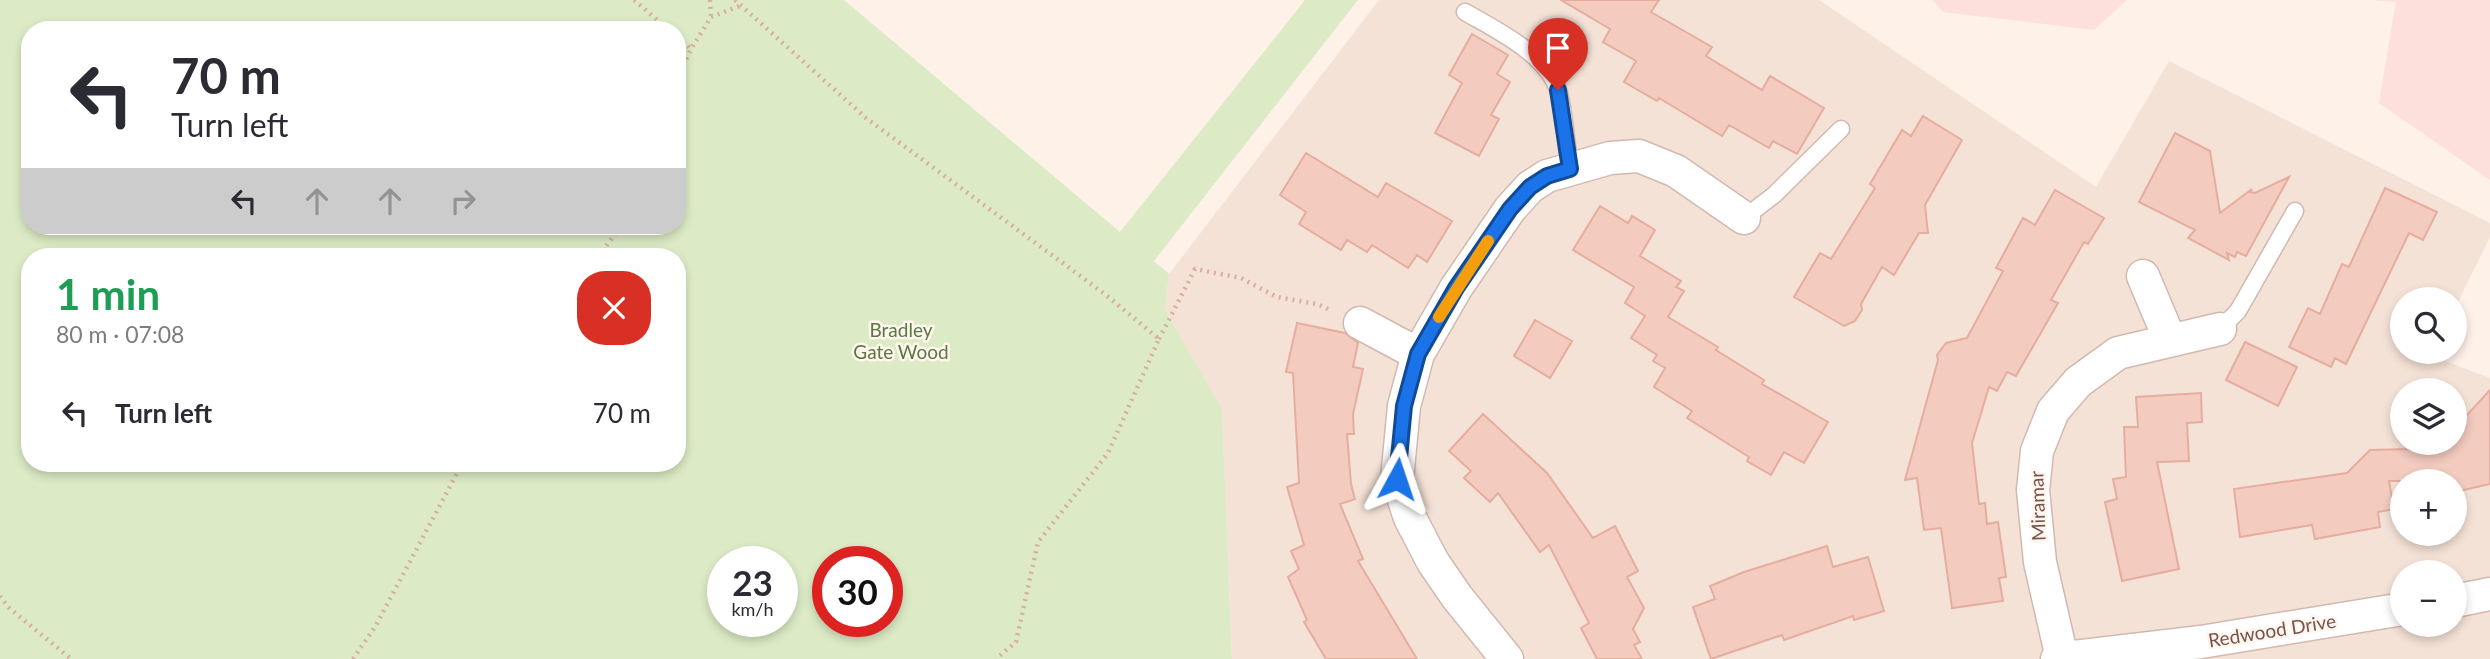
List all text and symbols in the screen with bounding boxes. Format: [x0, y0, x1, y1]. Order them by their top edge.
pin [1528, 18, 1588, 90]
icon: arrive [1539, 29, 1577, 67]
text: 70 m [171, 46, 281, 104]
icon: left [56, 49, 147, 140]
text: Turn left [171, 105, 288, 144]
icon: left [225, 182, 263, 220]
icon: ahead [298, 182, 336, 220]
icon: ahead [371, 182, 409, 220]
icon: right [444, 182, 482, 220]
text: 1 min [56, 269, 160, 319]
button: close [577, 271, 651, 345]
map controls [2390, 287, 2467, 637]
button: search [2390, 287, 2467, 364]
park label: Bradley Gate Wood [853, 318, 949, 363]
text: 80 m · 07:08 [56, 320, 184, 348]
button: layers [2390, 378, 2467, 455]
icon: left [56, 394, 94, 432]
text: Turn left [115, 397, 212, 429]
text: 70 m [593, 397, 651, 429]
position arrow [1360, 442, 1434, 516]
button: + [2390, 469, 2467, 546]
street label: Miramar [2024, 470, 2050, 542]
speed limit sign: 30 [812, 546, 903, 637]
button: − [2390, 560, 2467, 637]
text: 23 [732, 561, 773, 603]
text: km/h [731, 598, 774, 620]
street label: Redwood Drive [2206, 609, 2338, 651]

